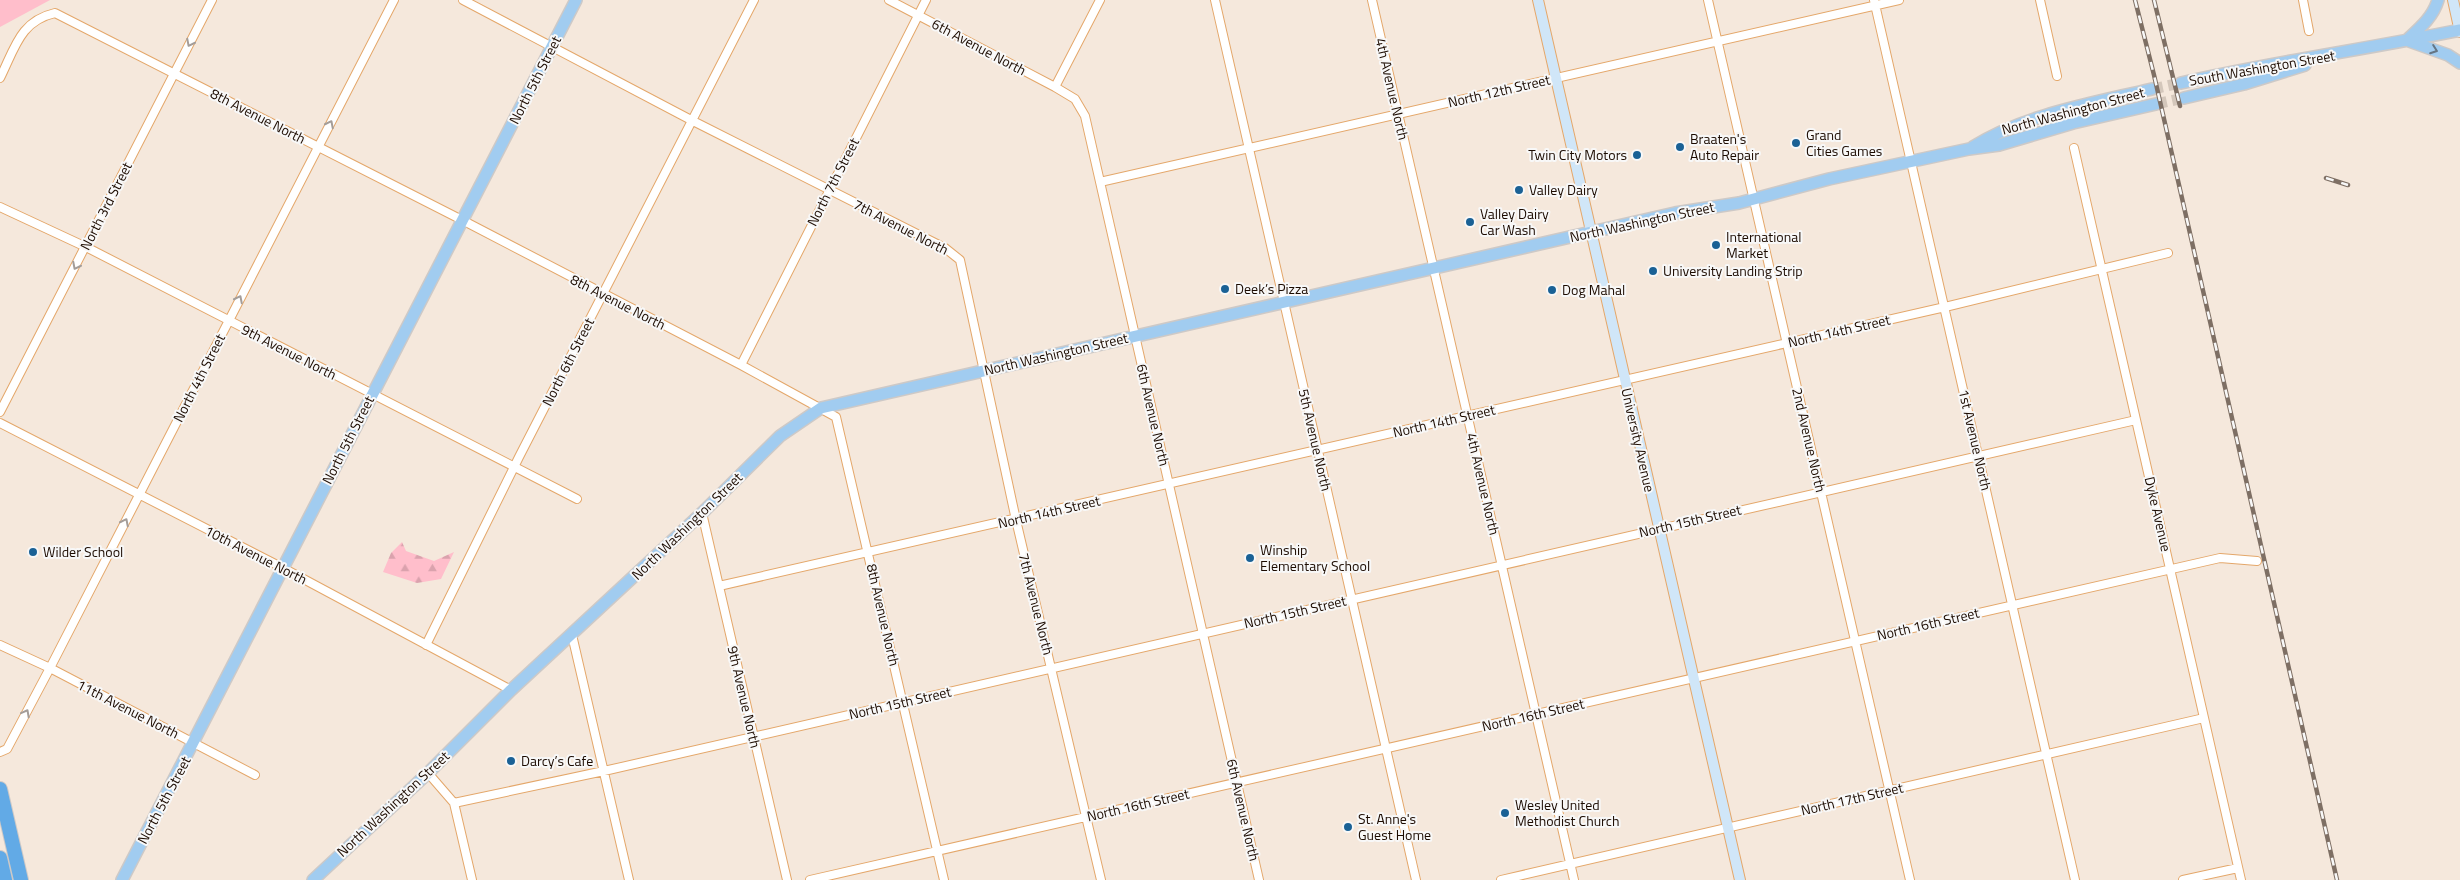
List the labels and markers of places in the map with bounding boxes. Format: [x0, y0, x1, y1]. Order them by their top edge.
place label: Grand Cities Games [1806, 124, 1882, 161]
place label: Braaten's Auto Repair [1690, 128, 1759, 165]
marker: Grand Cities Games [1790, 137, 1802, 149]
marker: Braaten's Auto Repair [1674, 141, 1686, 153]
place label: Twin City Motors [1528, 144, 1627, 165]
marker: Twin City Motors [1631, 149, 1643, 161]
place label: Valley Dairy [1529, 179, 1598, 200]
marker: Valley Dairy [1513, 184, 1525, 196]
place label: Valley Dairy Car Wash [1480, 203, 1549, 240]
marker: Valley Dairy Car Wash [1464, 216, 1476, 228]
place label: International Market [1726, 226, 1801, 263]
marker: International Market [1710, 239, 1722, 251]
place label: University Landing Strip [1663, 260, 1803, 281]
marker: University Landing Strip [1647, 265, 1659, 277]
place label: Deek’s Pizza [1235, 278, 1308, 299]
place label: Dog Mahal [1562, 279, 1625, 300]
marker: Deek’s Pizza [1219, 283, 1231, 295]
marker: Dog Mahal [1546, 284, 1558, 296]
place label: Winship Elementary School [1260, 539, 1370, 576]
place label: Wilder School [43, 541, 123, 562]
marker: Wilder School [27, 546, 39, 558]
marker: Winship Elementary School [1244, 552, 1256, 564]
place label: Darcy’s Cafe [521, 750, 593, 771]
marker: Darcy’s Cafe [505, 755, 517, 767]
place label: Wesley United Methodist Church [1515, 794, 1619, 831]
marker: Wesley United Methodist Church [1499, 807, 1511, 819]
place label: St. Anne's Guest Home [1358, 808, 1431, 845]
marker: St. Anne's Guest Home [1342, 821, 1354, 833]

